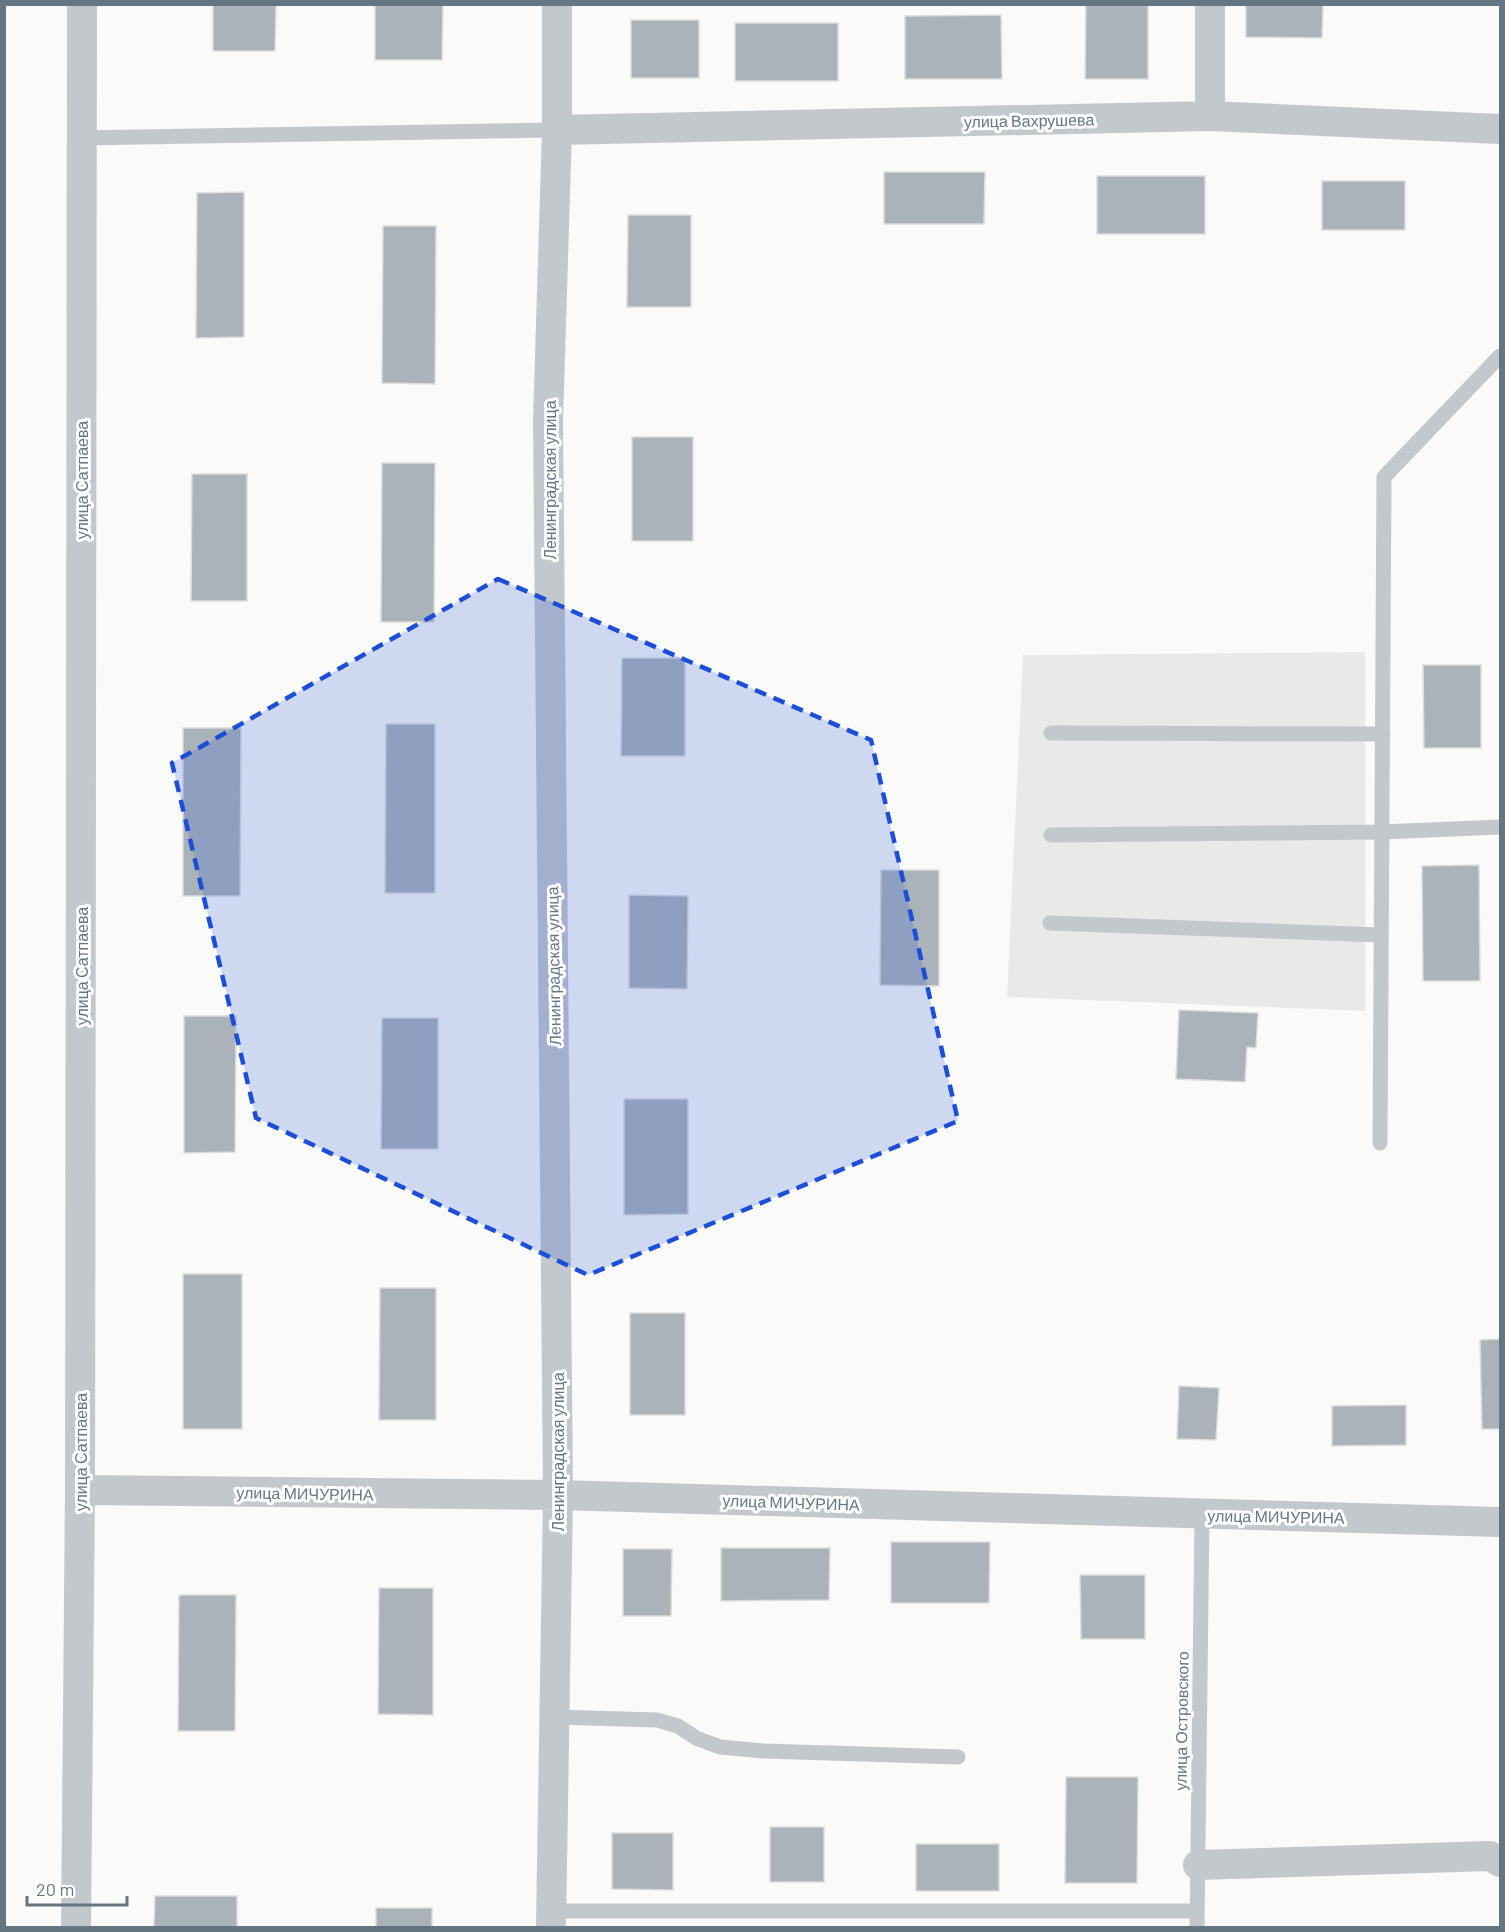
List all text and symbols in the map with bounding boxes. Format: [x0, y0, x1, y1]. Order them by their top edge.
street label: улица Вахрушева [964, 109, 1094, 131]
street label: Ленинградская улица [540, 400, 559, 560]
street label: улица Сатпаева [72, 421, 91, 539]
street label: Ленинградская улица [542, 886, 564, 1046]
street label: улица Сатпаева [72, 907, 91, 1025]
street label: Ленинградская улица [548, 1372, 567, 1532]
street label: улица Сатпаева [71, 1393, 90, 1511]
street label: улица МИЧУРИНА [236, 1482, 374, 1504]
street label: улица МИЧУРИНА [722, 1490, 860, 1514]
street label: улица МИЧУРИНА [1207, 1505, 1345, 1527]
street label: улица Островского [1170, 1651, 1192, 1791]
scale bar [27, 1869, 128, 1907]
text: 20 m [36, 1878, 74, 1900]

